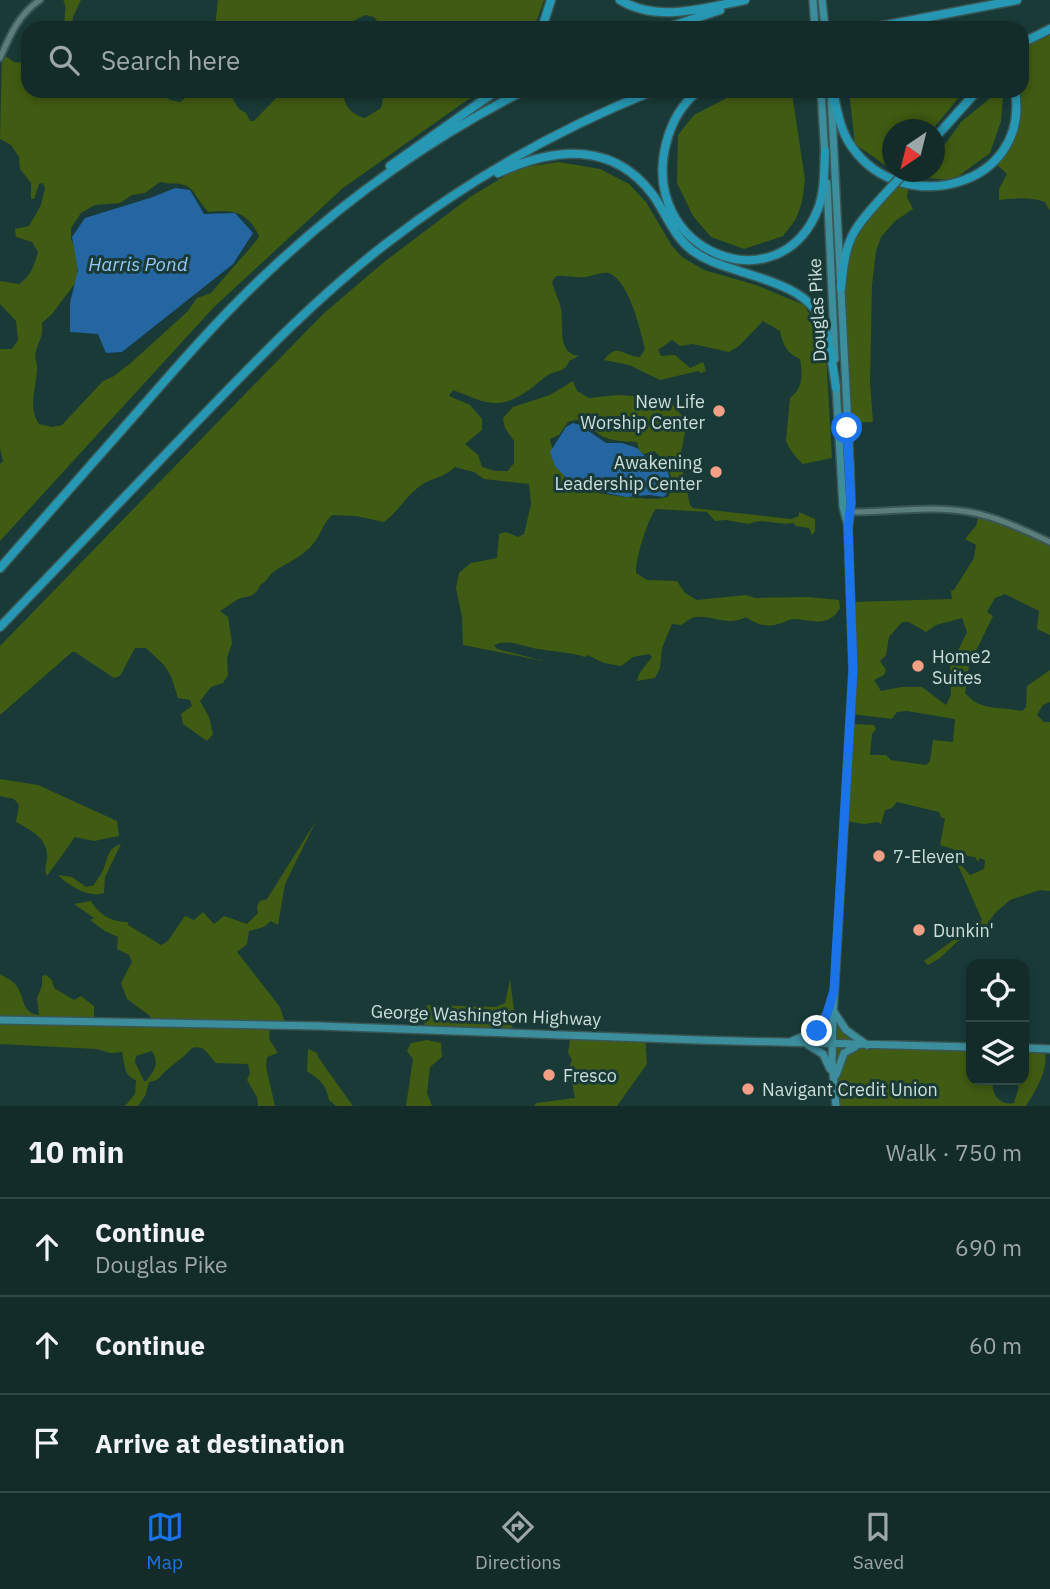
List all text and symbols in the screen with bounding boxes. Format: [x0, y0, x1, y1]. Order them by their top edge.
search box [21, 21, 1029, 98]
icon: search [45, 41, 83, 79]
text: Search here [101, 43, 240, 77]
north arrow [882, 119, 945, 182]
water label: Harris Pond [88, 252, 189, 276]
street label: Douglas Pike [803, 257, 831, 362]
place label: New Life Worship Center [580, 390, 705, 434]
marker: New Life Worship Center [711, 403, 727, 419]
route start [831, 412, 862, 443]
place label: Awakening Leadership Center [555, 451, 702, 495]
marker: Awakening Leadership Center [708, 464, 724, 480]
place label: Home2 Suites [932, 645, 991, 689]
marker: Home2 Suites [910, 658, 926, 674]
place label: 7-Eleven [893, 845, 965, 868]
marker: 7-Eleven [871, 848, 887, 864]
place label: Dunkin' [933, 919, 994, 942]
marker: Dunkin' [911, 922, 927, 938]
map controls [966, 959, 1029, 1085]
button: locate [966, 959, 1029, 1022]
street label: George Washington Highway [370, 999, 602, 1031]
route end [801, 1015, 832, 1046]
button: layers [966, 1022, 1029, 1085]
place label: Fresco [563, 1064, 617, 1087]
marker: Fresco [541, 1067, 557, 1083]
place label: Navigant Credit Union [762, 1078, 938, 1101]
marker: Navigant Credit Union [740, 1081, 756, 1097]
text: 10 min [28, 1132, 124, 1171]
text: Walk · 750 m [886, 1137, 1022, 1167]
text: Continue [95, 1215, 205, 1249]
icon: ahead [28, 1228, 66, 1266]
text: 690 m [955, 1232, 1022, 1262]
text: Douglas Pike [95, 1249, 228, 1279]
icon: ahead [28, 1326, 66, 1364]
text: Continue [95, 1328, 205, 1362]
text: 60 m [969, 1330, 1022, 1360]
icon: arrive [28, 1424, 66, 1462]
text: Arrive at destination [95, 1426, 345, 1460]
tab: Map [146, 1508, 184, 1574]
tab: Directions [475, 1508, 561, 1574]
tab: Saved [853, 1508, 904, 1574]

